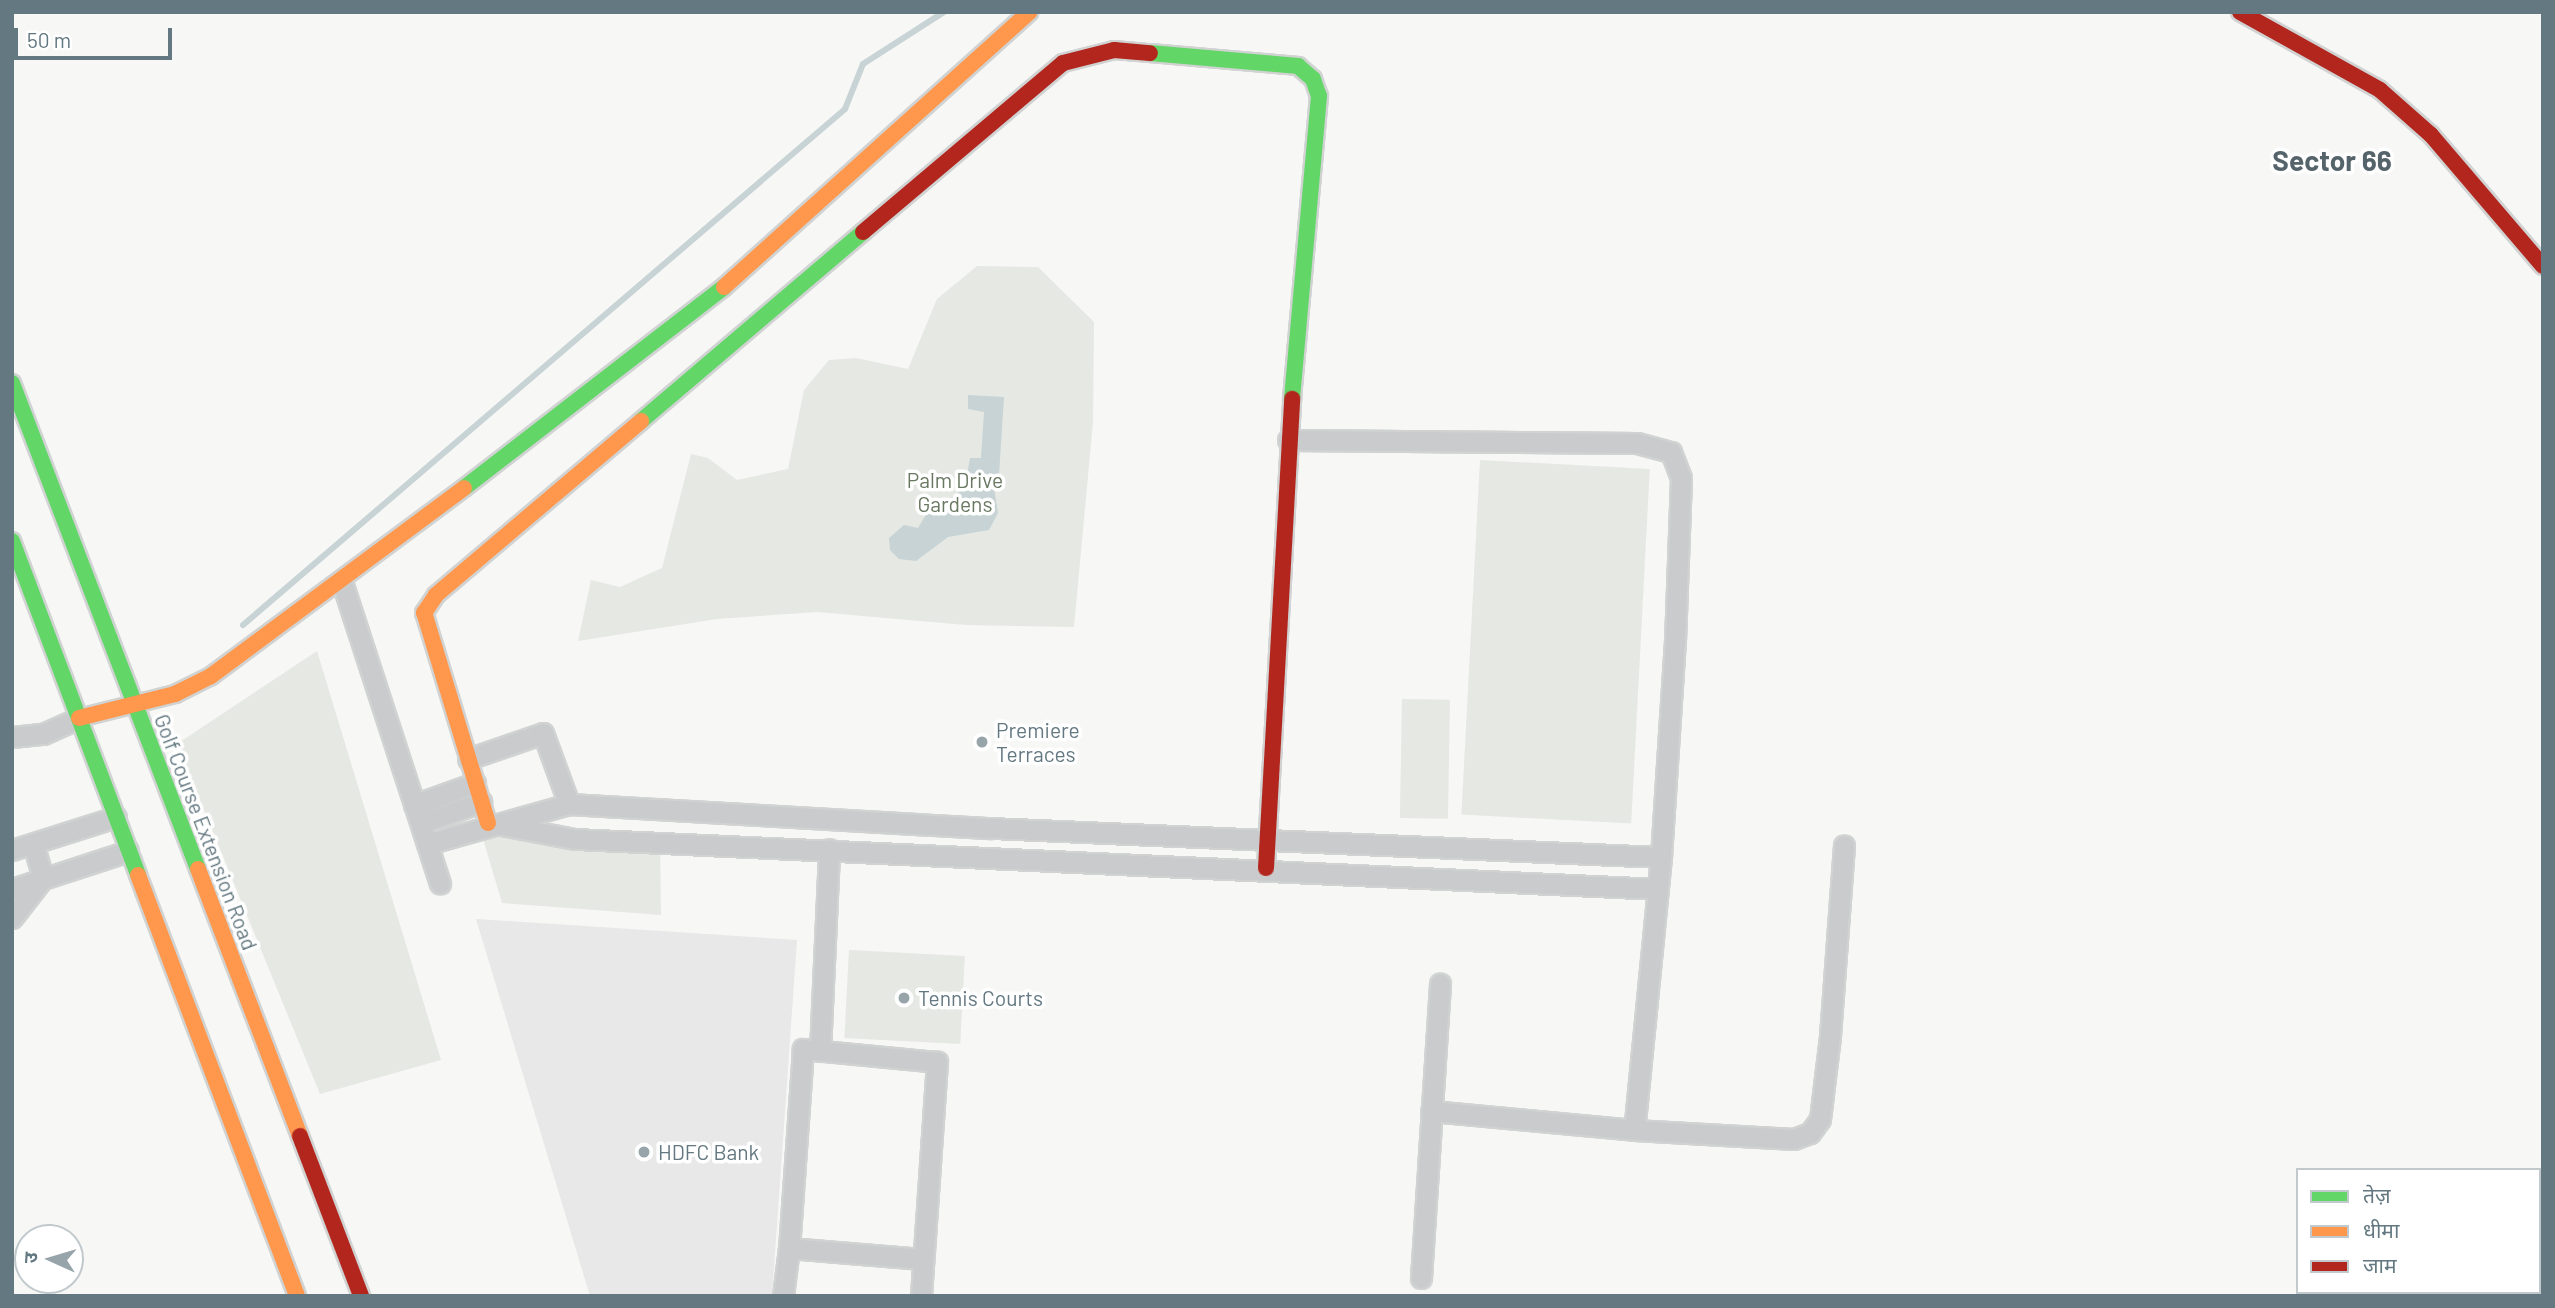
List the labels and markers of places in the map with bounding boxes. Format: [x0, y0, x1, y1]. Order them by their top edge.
place label: Premiere Terraces [996, 717, 1080, 767]
marker: Premiere Terraces [974, 734, 990, 750]
place label: Tennis Courts [918, 985, 1043, 1011]
marker: Tennis Courts [896, 990, 912, 1006]
place label: HDFC Bank [658, 1139, 759, 1165]
marker: HDFC Bank [636, 1144, 652, 1160]

